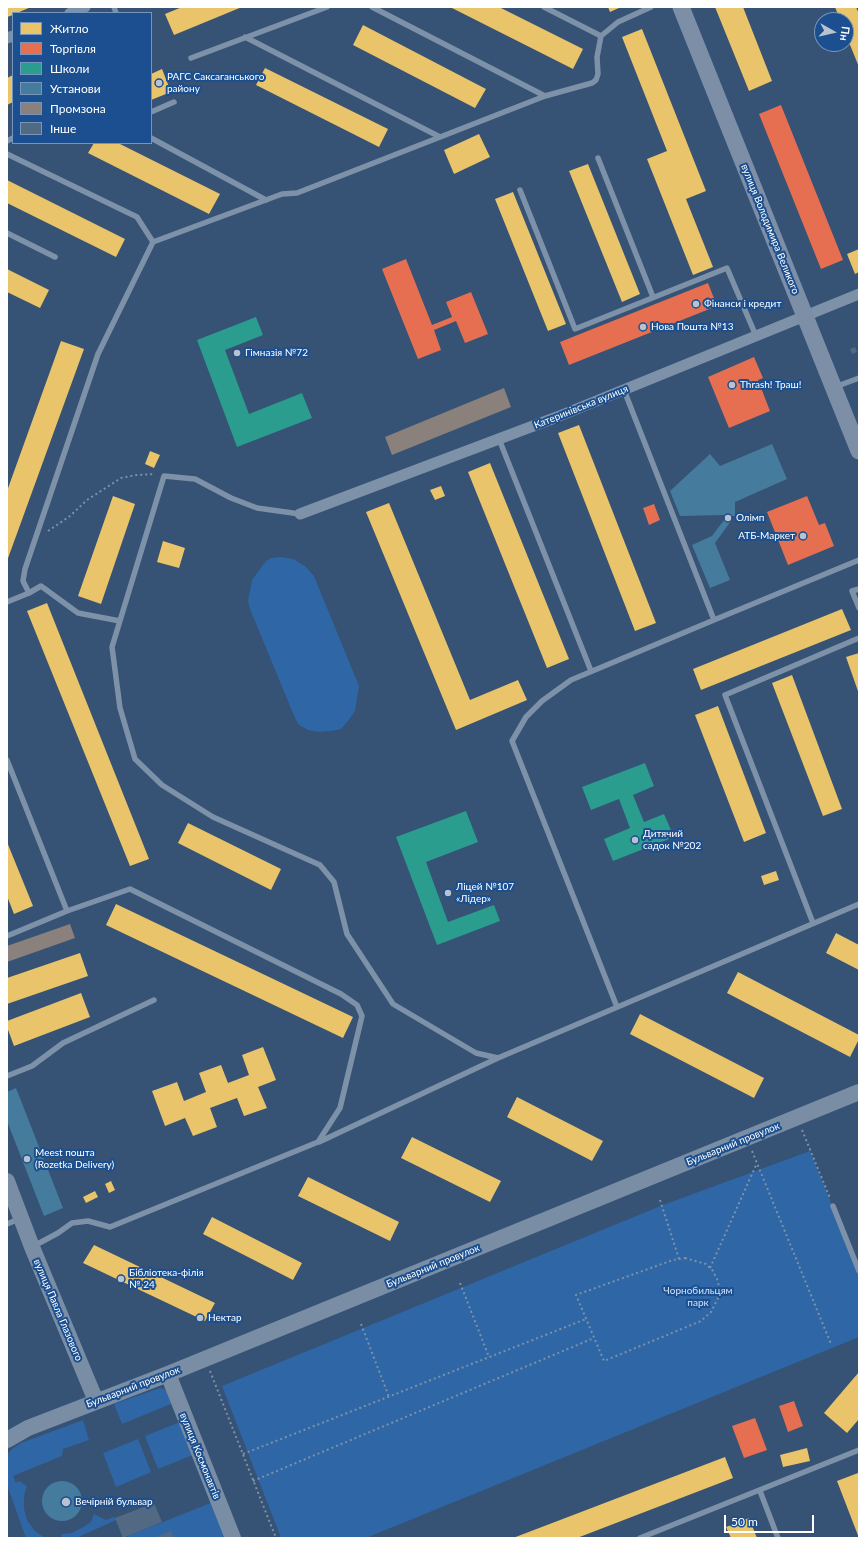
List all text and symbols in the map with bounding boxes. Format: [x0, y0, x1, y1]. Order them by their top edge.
legend [12, 12, 152, 144]
north arrow [814, 12, 854, 52]
text: Житло [50, 21, 89, 36]
text: Пн [838, 26, 853, 42]
text: Торгівля [50, 41, 96, 56]
text: Школи [50, 61, 89, 76]
place label: РАГС Саксаганського району [167, 71, 264, 94]
marker: РАГС Саксаганського району [154, 78, 164, 88]
text: Установи [50, 81, 101, 96]
text: Промзона [50, 101, 106, 116]
text: Інше [50, 121, 76, 136]
street label: вулиця Володимира Великого [738, 162, 802, 296]
place label: Фінанси і кредит [704, 298, 781, 310]
marker: Фінанси і кредит [691, 299, 701, 309]
place label: Нова Пошта №13 [651, 321, 733, 333]
marker: Нова Пошта №13 [638, 322, 648, 332]
place label: Гімназія №72 [245, 347, 308, 359]
marker: Гімназія №72 [232, 348, 242, 358]
place label: Thrash! Траш! [740, 379, 801, 391]
marker: Thrash! Траш! [727, 380, 737, 390]
street label: Катеринівська вулиця [532, 383, 630, 431]
place label: Олімп [736, 512, 764, 524]
marker: Олімп [723, 513, 733, 523]
place label: АТБ-Маркет [738, 530, 795, 542]
marker: АТБ-Маркет [798, 531, 808, 541]
place label: Дитячий садок №202 [643, 828, 701, 852]
marker: Дитячий садок №202 [630, 835, 640, 845]
place label: Ліцей №107 «Лідер» [456, 881, 514, 904]
marker: Ліцей №107 «Лідер» [443, 888, 453, 898]
street label: Бульварний провулок [685, 1120, 781, 1168]
place label: Meest пошта (Rozetka Delivery) [35, 1147, 114, 1170]
marker: Meest пошта (Rozetka Delivery) [22, 1154, 32, 1164]
street label: Бульварний провулок [385, 1242, 481, 1290]
street label: вулиця Павла Глазового [31, 1257, 85, 1363]
place label: Бібліотека-філія № 24 [129, 1267, 204, 1290]
marker: Бібліотека-філія № 24 [116, 1274, 126, 1284]
park label: Чорнобильцям парк [663, 1285, 733, 1308]
place label: Нектар [208, 1312, 242, 1324]
marker: Нектар [195, 1313, 205, 1323]
street label: Бульварний провулок [84, 1364, 182, 1410]
street label: вулиця Космонавтів [177, 1411, 223, 1501]
marker: Вечірній бульвар [60, 1496, 72, 1508]
place label: Вечірній бульвар [75, 1496, 153, 1508]
scale bar [726, 1507, 816, 1533]
text: 50 m [731, 1514, 758, 1529]

